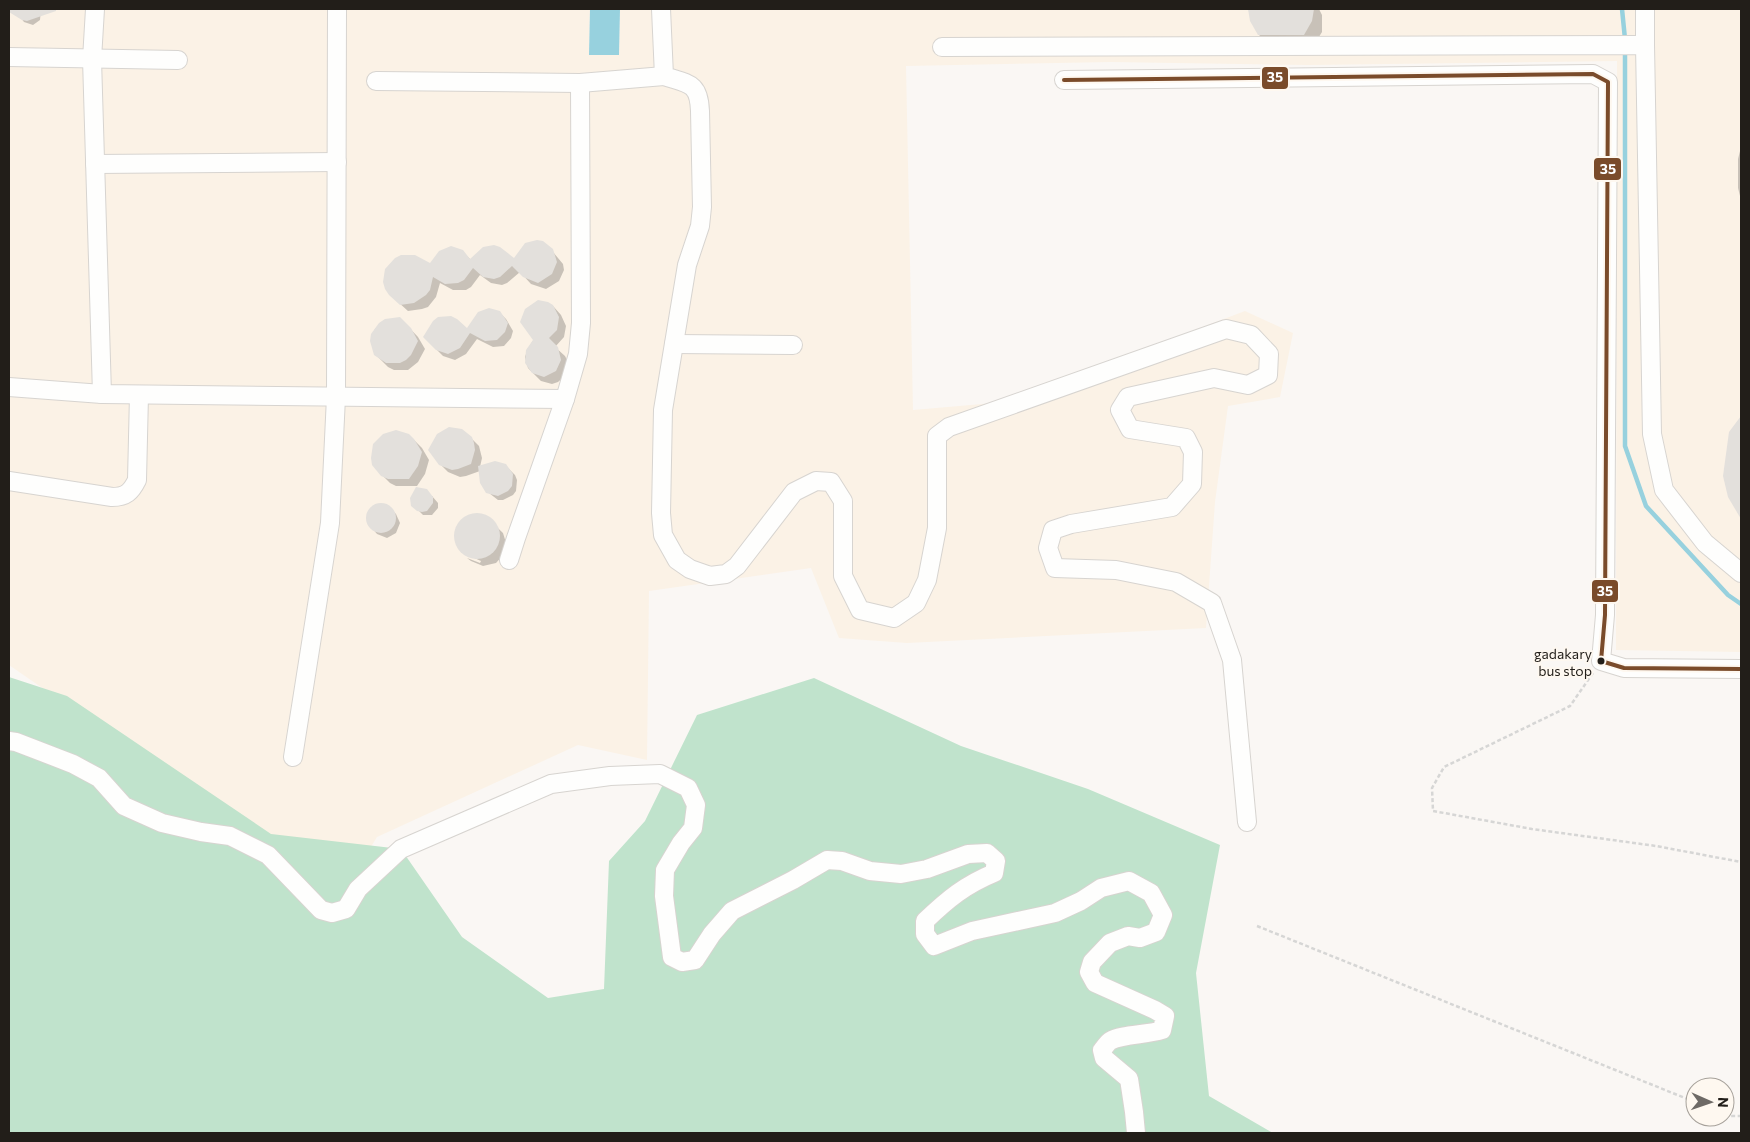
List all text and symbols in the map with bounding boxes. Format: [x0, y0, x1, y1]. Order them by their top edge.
line badge: 35 [1261, 66, 1289, 90]
text: 35 [1267, 68, 1283, 85]
line badge: 35 [1593, 157, 1622, 181]
text: 35 [1600, 160, 1616, 177]
line badge: 35 [1591, 579, 1619, 603]
text: 35 [1597, 582, 1613, 599]
place label: gadakary bus stop [1534, 645, 1592, 679]
marker: gadakary bus stop [1596, 656, 1606, 666]
north arrow [1685, 1077, 1735, 1127]
text: N [1715, 1097, 1732, 1108]

